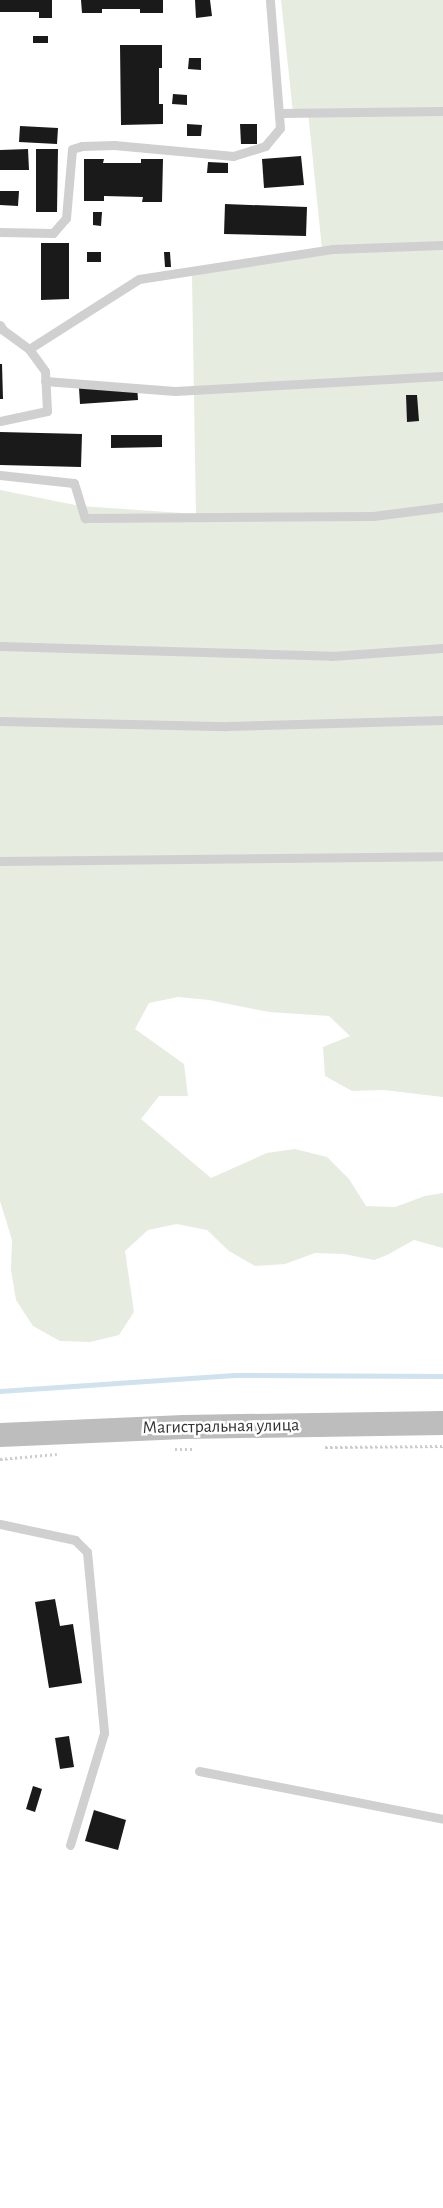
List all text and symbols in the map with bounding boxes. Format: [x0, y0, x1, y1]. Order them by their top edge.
street label: Магистральная улица [142, 1415, 300, 1439]

